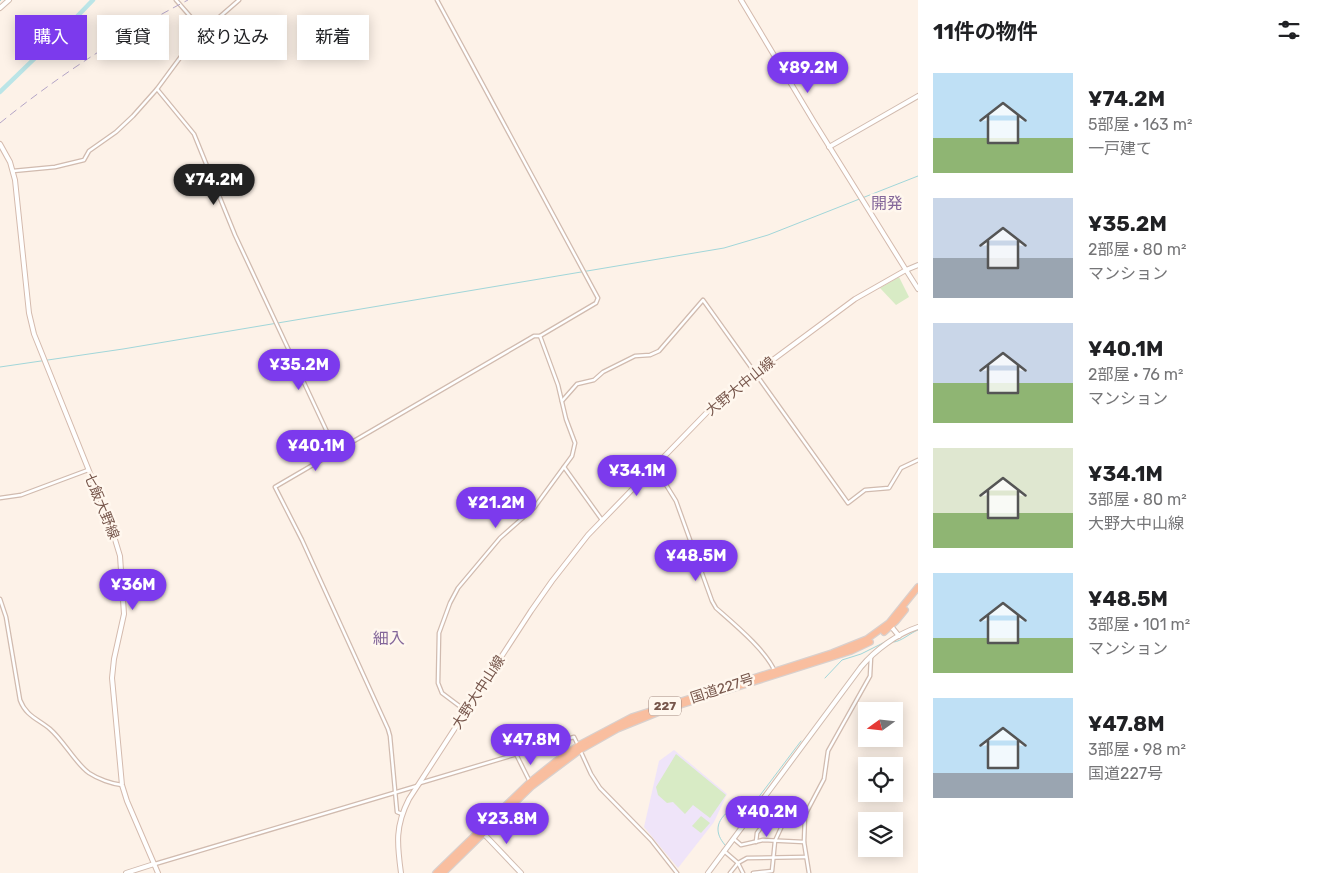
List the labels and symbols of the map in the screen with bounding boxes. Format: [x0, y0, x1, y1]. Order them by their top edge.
pin: ¥89.2M [767, 52, 849, 94]
pin: ¥74.2M [173, 164, 255, 206]
district label: 開発 [871, 194, 903, 213]
pin: ¥35.2M [258, 348, 340, 391]
street label: 大野大中山線 [702, 353, 778, 419]
pin: ¥40.1M [275, 430, 357, 472]
pin: ¥34.1M [596, 454, 678, 497]
street label: 七飯大野線 [81, 471, 123, 542]
pin: ¥21.2M [455, 486, 537, 529]
pin: ¥48.5M [655, 540, 737, 582]
pin: ¥36M [103, 568, 163, 611]
district label: 細入 [373, 629, 405, 648]
street label: 大野大中山線 [448, 652, 508, 732]
street label: 国道227号 [688, 670, 756, 707]
road number: 227 [649, 696, 681, 716]
north arrow [858, 702, 902, 748]
pin: ¥47.8M [490, 724, 572, 766]
pin: ¥40.2M [726, 796, 808, 838]
pin: ¥23.8M [466, 802, 548, 845]

